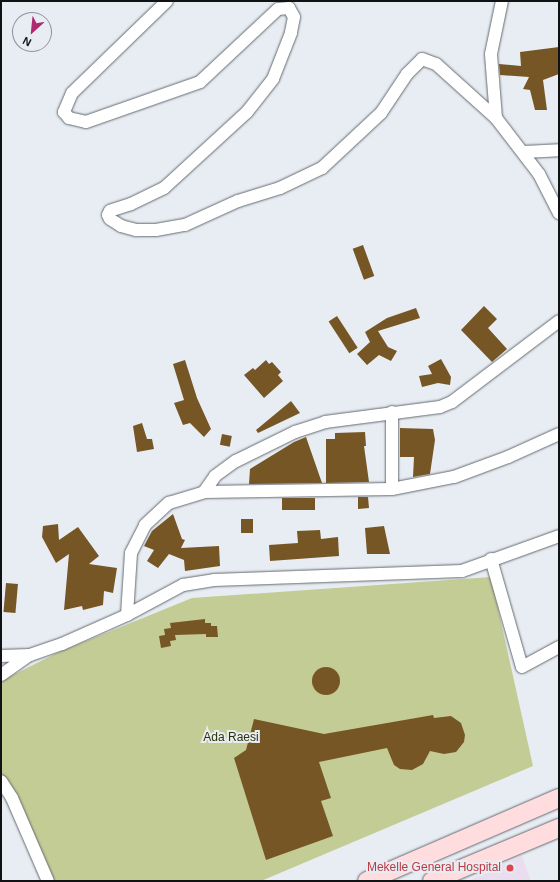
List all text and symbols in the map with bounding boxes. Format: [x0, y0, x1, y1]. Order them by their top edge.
north arrow [12, 12, 52, 52]
text: N [21, 35, 33, 49]
park label: Ada Raesi [203, 731, 259, 745]
place label: Mekelle General Hospital [367, 861, 501, 875]
marker: Mekelle General Hospital [504, 862, 516, 874]

